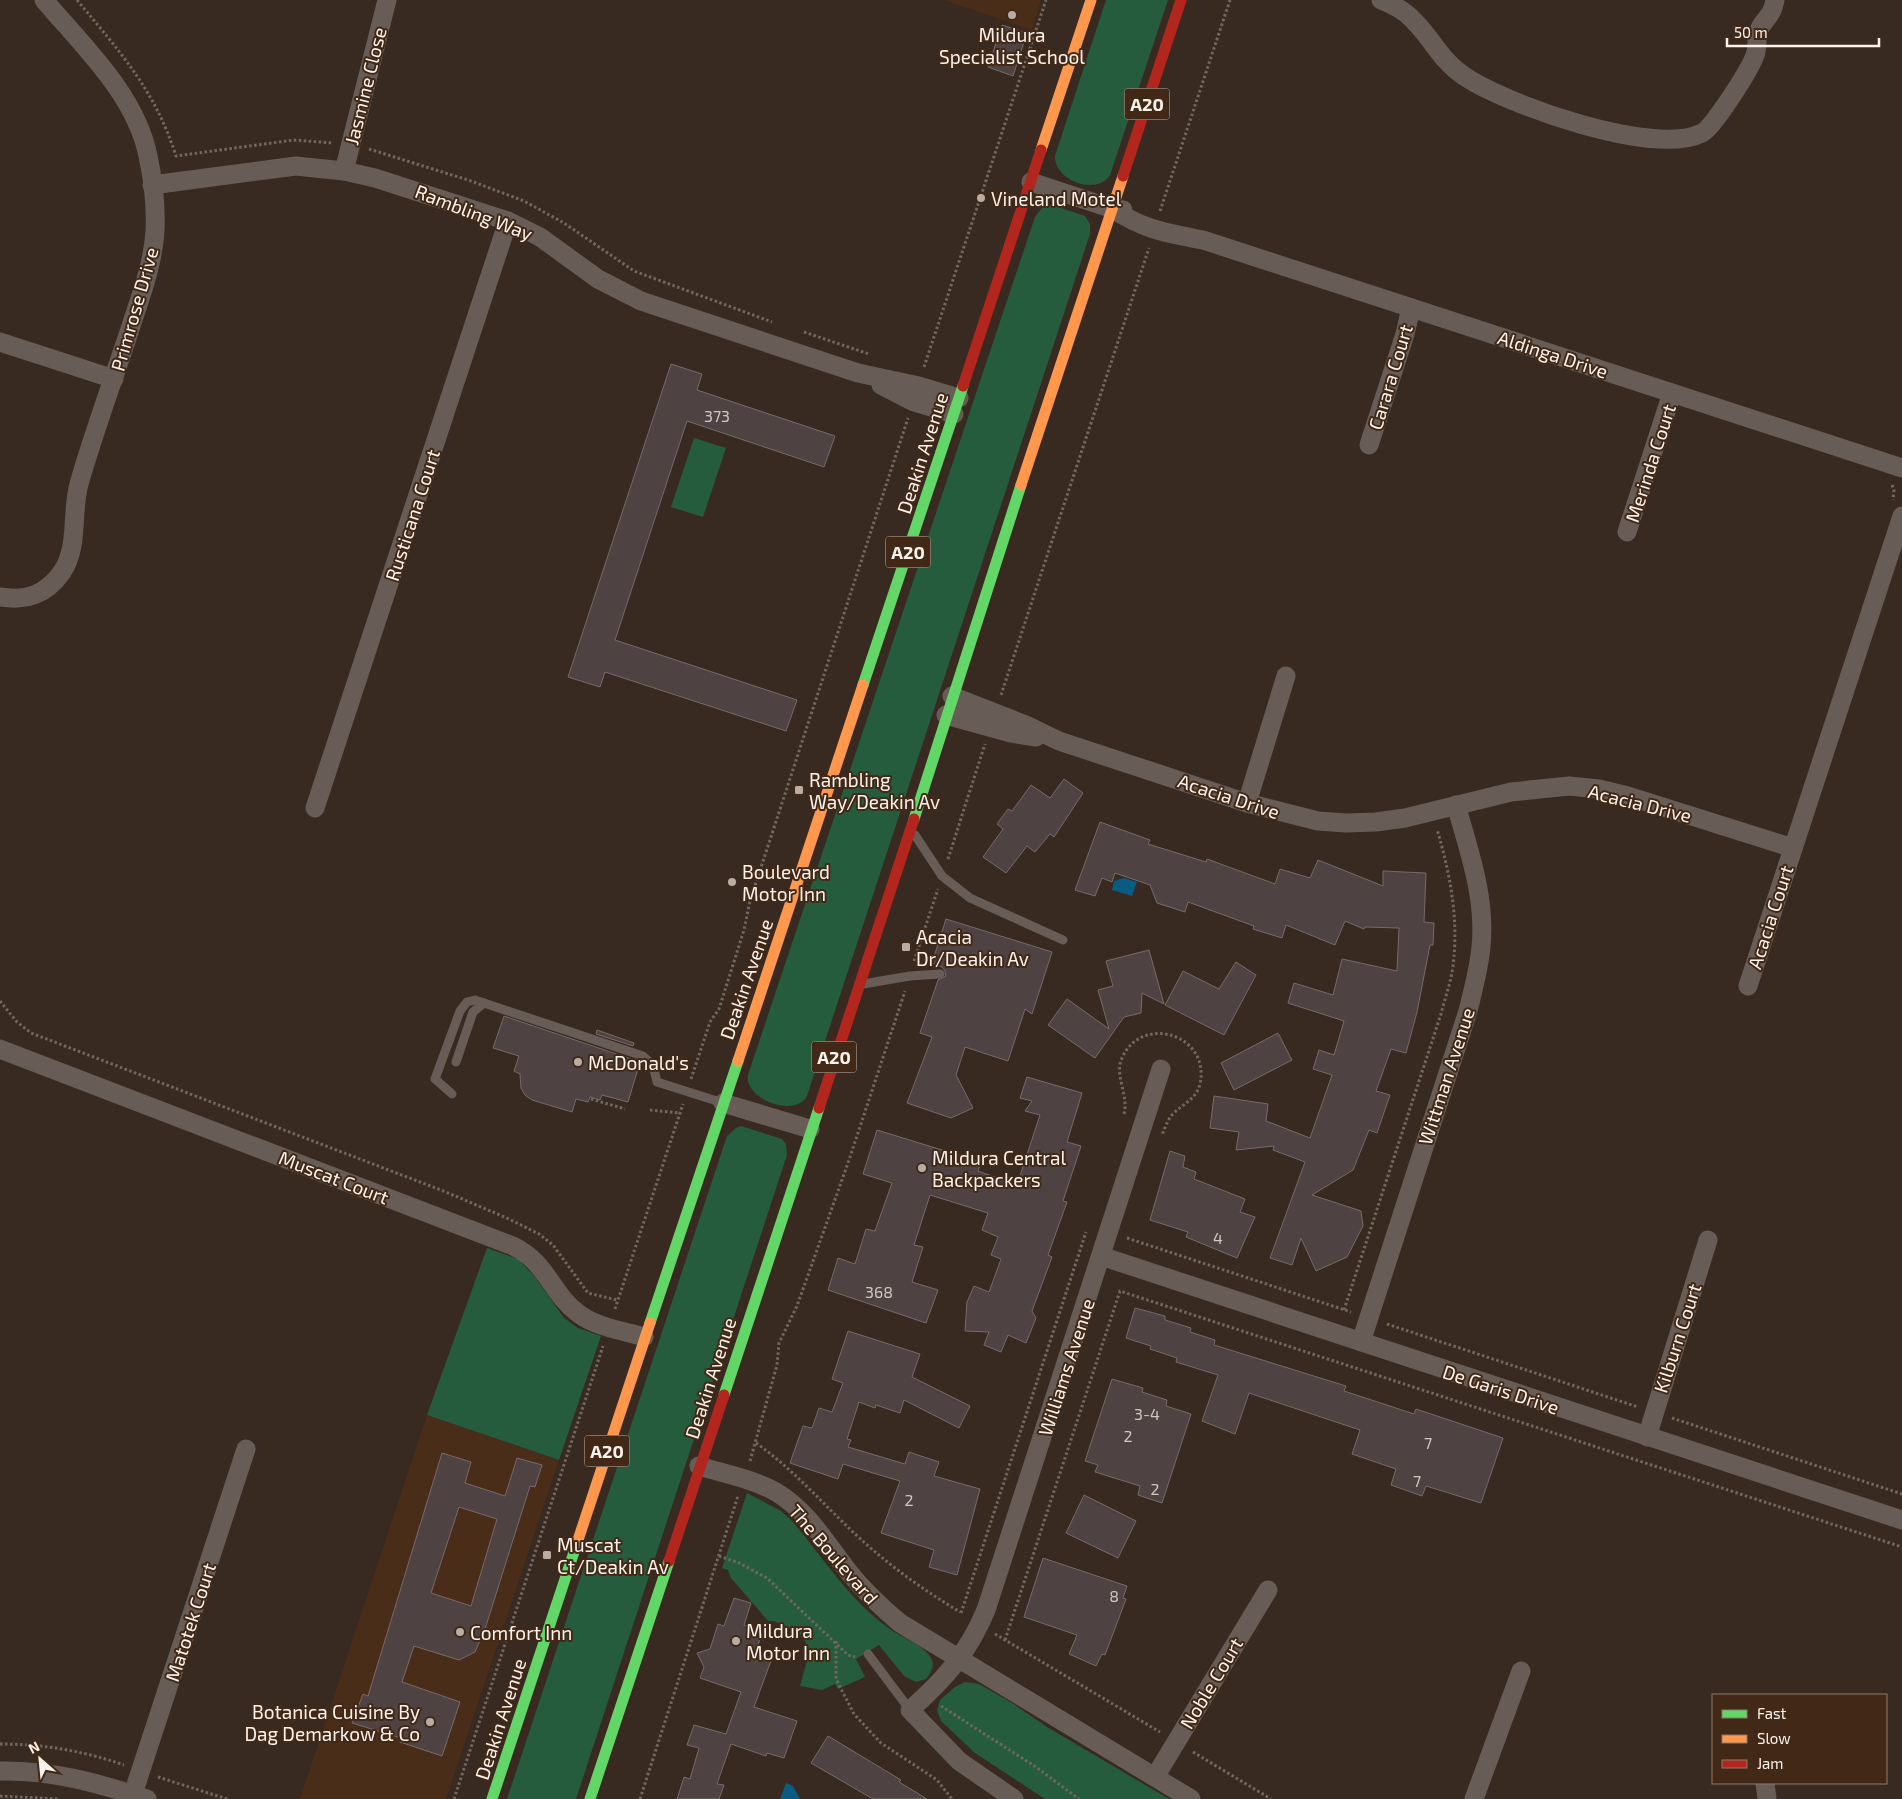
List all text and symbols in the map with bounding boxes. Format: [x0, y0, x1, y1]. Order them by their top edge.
marker: Mildura Specialist School [1006, 9, 1018, 21]
scale bar [1727, 15, 1880, 47]
place label: Mildura Specialist School [939, 23, 1085, 68]
text: 50 m [1734, 23, 1768, 41]
street label: Jasmine Close [339, 25, 391, 147]
road number: A20 [1124, 88, 1170, 120]
street label: Rambling Way [412, 179, 536, 245]
place label: Vineland Motel [991, 187, 1122, 210]
marker: Vineland Motel [975, 192, 987, 204]
street label: Primrose Drive [105, 245, 163, 373]
street label: Carara Court [1363, 322, 1417, 432]
street label: Aldinga Drive [1495, 325, 1611, 383]
street label: Deakin Avenue [892, 389, 952, 517]
street label: Merinda Court [1620, 401, 1680, 525]
house number: 373 [704, 406, 730, 425]
street label: Rusticana Court [380, 446, 444, 584]
road number: A20 [886, 536, 930, 568]
place label: Rambling Way/Deakin Av [809, 768, 940, 813]
street label: Acacia Drive [1175, 769, 1283, 823]
street label: Acacia Drive [1586, 779, 1694, 827]
marker: Rambling Way/Deakin Av [793, 784, 805, 796]
place label: Boulevard Motor Inn [742, 860, 830, 905]
street label: Acacia Court [1742, 862, 1798, 972]
marker: Boulevard Motor Inn [726, 876, 738, 888]
street label: Deakin Avenue [715, 916, 777, 1042]
place label: Acacia Dr/Deakin Av [916, 925, 1029, 970]
marker: Acacia Dr/Deakin Av [900, 941, 912, 953]
street label: Wittman Avenue [1413, 1005, 1479, 1147]
road number: A20 [812, 1042, 856, 1072]
place label: McDonald's [588, 1051, 689, 1074]
marker: McDonald's [572, 1056, 584, 1068]
street label: Muscat Court [276, 1146, 392, 1208]
place label: Mildura Central Backpackers [932, 1146, 1066, 1191]
marker: Mildura Central Backpackers [916, 1162, 928, 1174]
house number: 4 [1213, 1228, 1223, 1247]
street label: Kilburn Court [1649, 1280, 1705, 1396]
house number: 368 [865, 1282, 893, 1301]
street label: Williams Avenue [1033, 1295, 1099, 1439]
street label: Deakin Avenue [680, 1314, 740, 1442]
street label: De Garis Drive [1440, 1359, 1562, 1419]
house number: 3-4 [1134, 1404, 1160, 1423]
house number: 2 [1124, 1426, 1133, 1445]
house number: 7 [1424, 1433, 1432, 1452]
road number: A20 [584, 1435, 630, 1466]
house number: 7 [1413, 1471, 1421, 1490]
house number: 2 [1151, 1479, 1160, 1498]
house number: 2 [905, 1490, 914, 1509]
street label: The Boulevard [785, 1499, 883, 1609]
place label: Muscat Ct/Deakin Av [557, 1533, 669, 1578]
marker: Muscat Ct/Deakin Av [541, 1549, 553, 1561]
street label: Matotek Court [160, 1560, 220, 1684]
house number: 8 [1109, 1586, 1119, 1605]
place label: Mildura Motor Inn [746, 1619, 830, 1664]
place label: Comfort Inn [470, 1621, 572, 1644]
marker: Comfort Inn [454, 1626, 466, 1638]
street label: Noble Court [1175, 1633, 1247, 1733]
marker: Mildura Motor Inn [730, 1635, 742, 1647]
street label: Deakin Avenue [470, 1655, 530, 1783]
legend [1712, 1694, 1887, 1784]
place label: Botanica Cuisine By Dag Demarkow & Co [244, 1700, 420, 1745]
text: Fast [1757, 1704, 1787, 1722]
marker: Botanica Cuisine By Dag Demarkow & Co [424, 1716, 436, 1728]
text: Slow [1757, 1729, 1791, 1747]
north arrow [15, 1734, 65, 1784]
text: N [26, 1737, 42, 1757]
text: Jam [1757, 1754, 1783, 1772]

